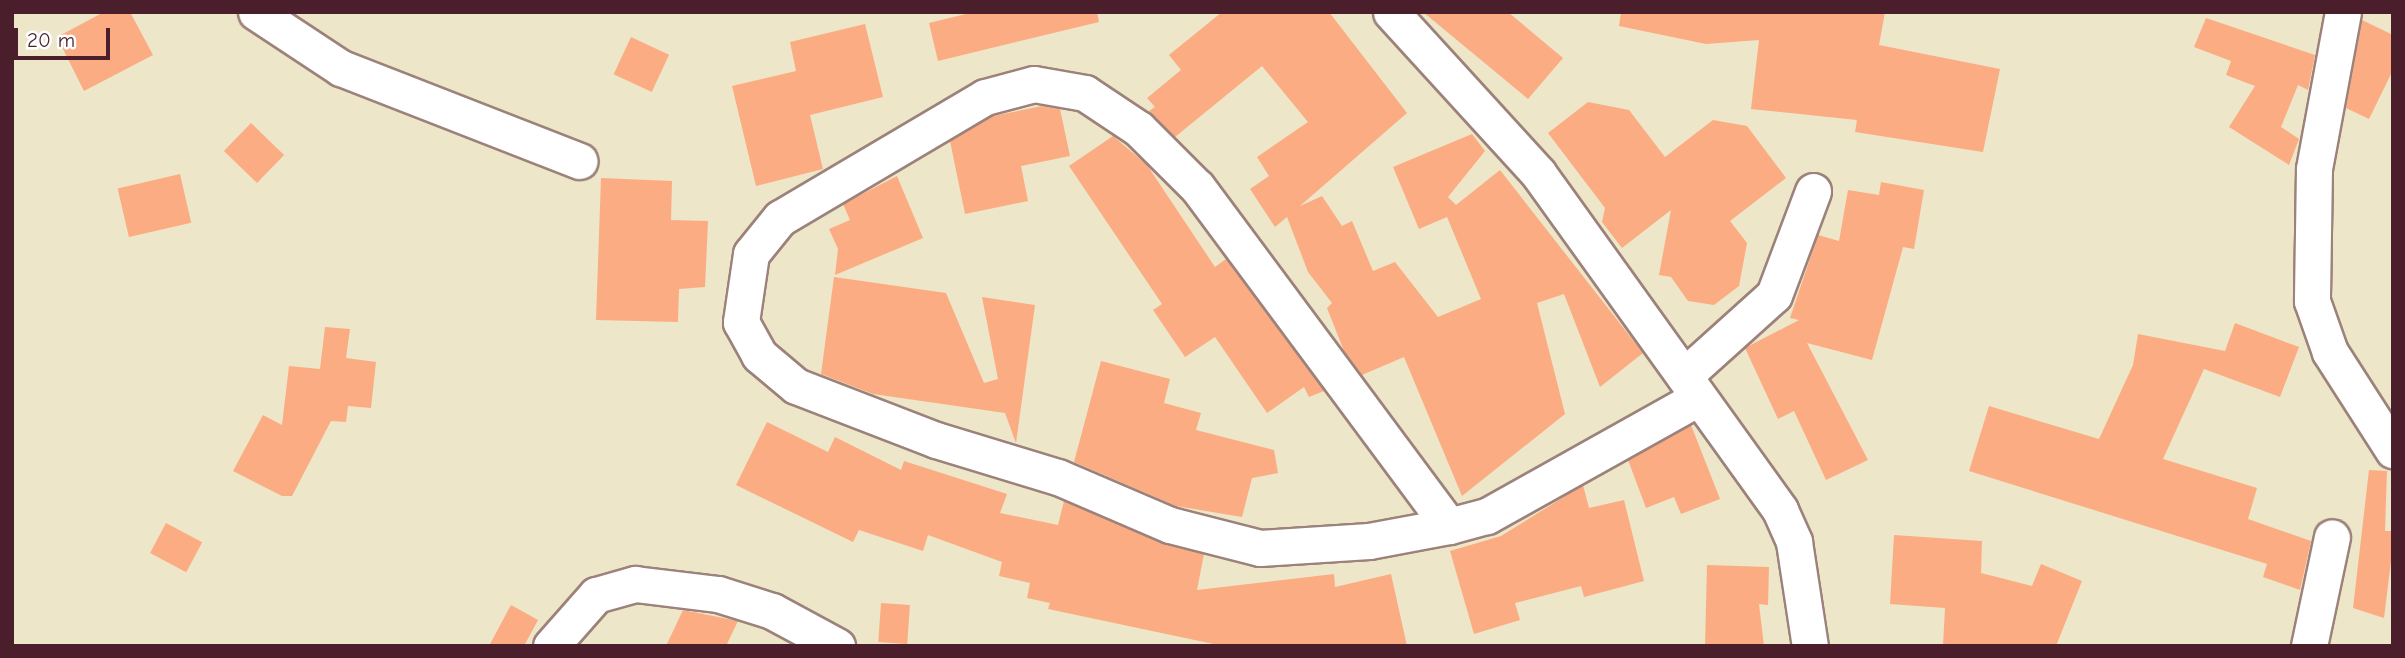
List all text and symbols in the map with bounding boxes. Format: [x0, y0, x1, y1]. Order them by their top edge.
scale bar [18, 14, 114, 58]
text: 20 m [27, 28, 75, 52]

